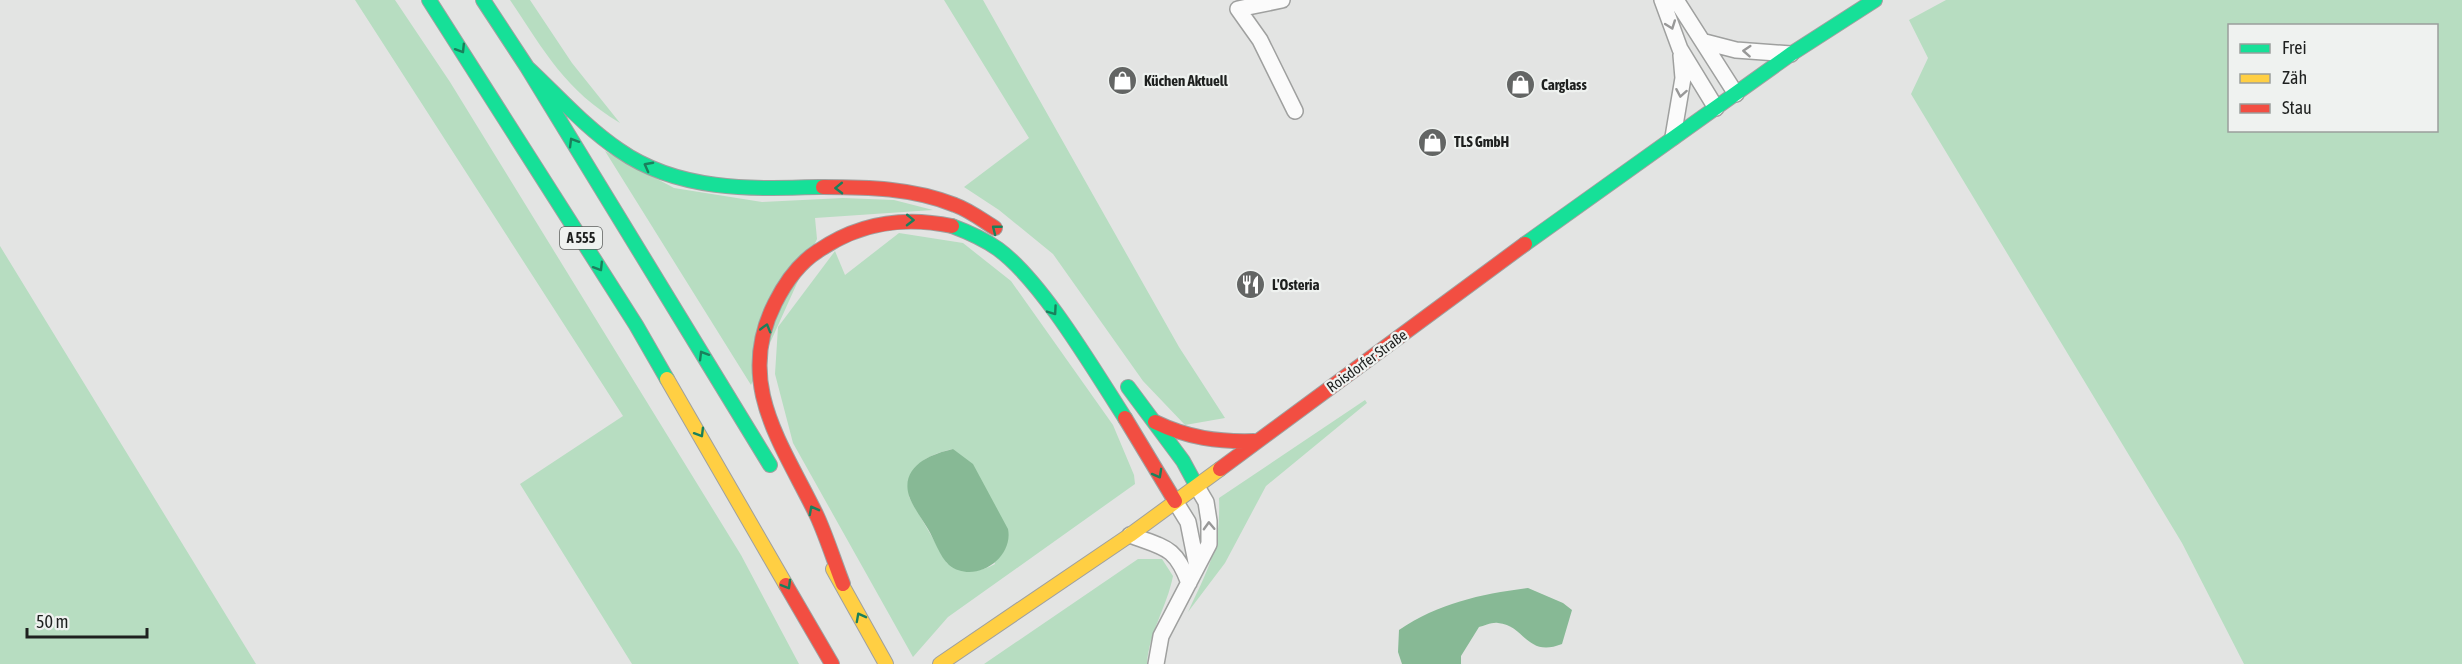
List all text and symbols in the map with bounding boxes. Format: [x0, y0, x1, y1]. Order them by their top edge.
one-way arrow [1664, 19, 1677, 30]
legend [2228, 24, 2438, 132]
text: Frei [2282, 37, 2307, 58]
one-way arrow [453, 43, 465, 53]
one-way arrow [1743, 44, 1752, 57]
shop icon: Küchen Aktuell [1107, 65, 1139, 97]
text: Zäh [2282, 67, 2307, 88]
shop icon: Carglass [1504, 69, 1536, 101]
place label: Küchen Aktuell [1144, 72, 1229, 89]
place label: Carglass [1541, 76, 1587, 93]
one-way arrow [1675, 89, 1687, 98]
text: Stau [2282, 97, 2312, 118]
shop icon: TLS GmbH [1417, 126, 1449, 158]
place label: TLS GmbH [1454, 133, 1509, 150]
one-way arrow [568, 138, 580, 148]
one-way arrow [643, 161, 654, 173]
one-way arrow [835, 181, 844, 194]
one-way arrow [906, 214, 915, 226]
one-way arrow [992, 225, 1003, 236]
road number: A 555 [560, 227, 602, 249]
one-way arrow [592, 260, 603, 271]
restaurant icon: L'Osteria [1235, 269, 1267, 301]
place label: L'Osteria [1272, 276, 1319, 293]
one-way arrow [1046, 304, 1057, 315]
one-way arrow [758, 323, 771, 333]
street label: Roisdorfer Straße [1323, 326, 1410, 395]
one-way arrow [698, 351, 710, 361]
one-way arrow [693, 427, 705, 438]
one-way arrow [1151, 468, 1163, 478]
one-way arrow [809, 506, 820, 517]
one-way arrow [1202, 522, 1215, 531]
one-way arrow [780, 578, 791, 589]
scale bar [27, 601, 147, 639]
text: 50 m [36, 611, 68, 632]
one-way arrow [856, 613, 867, 623]

